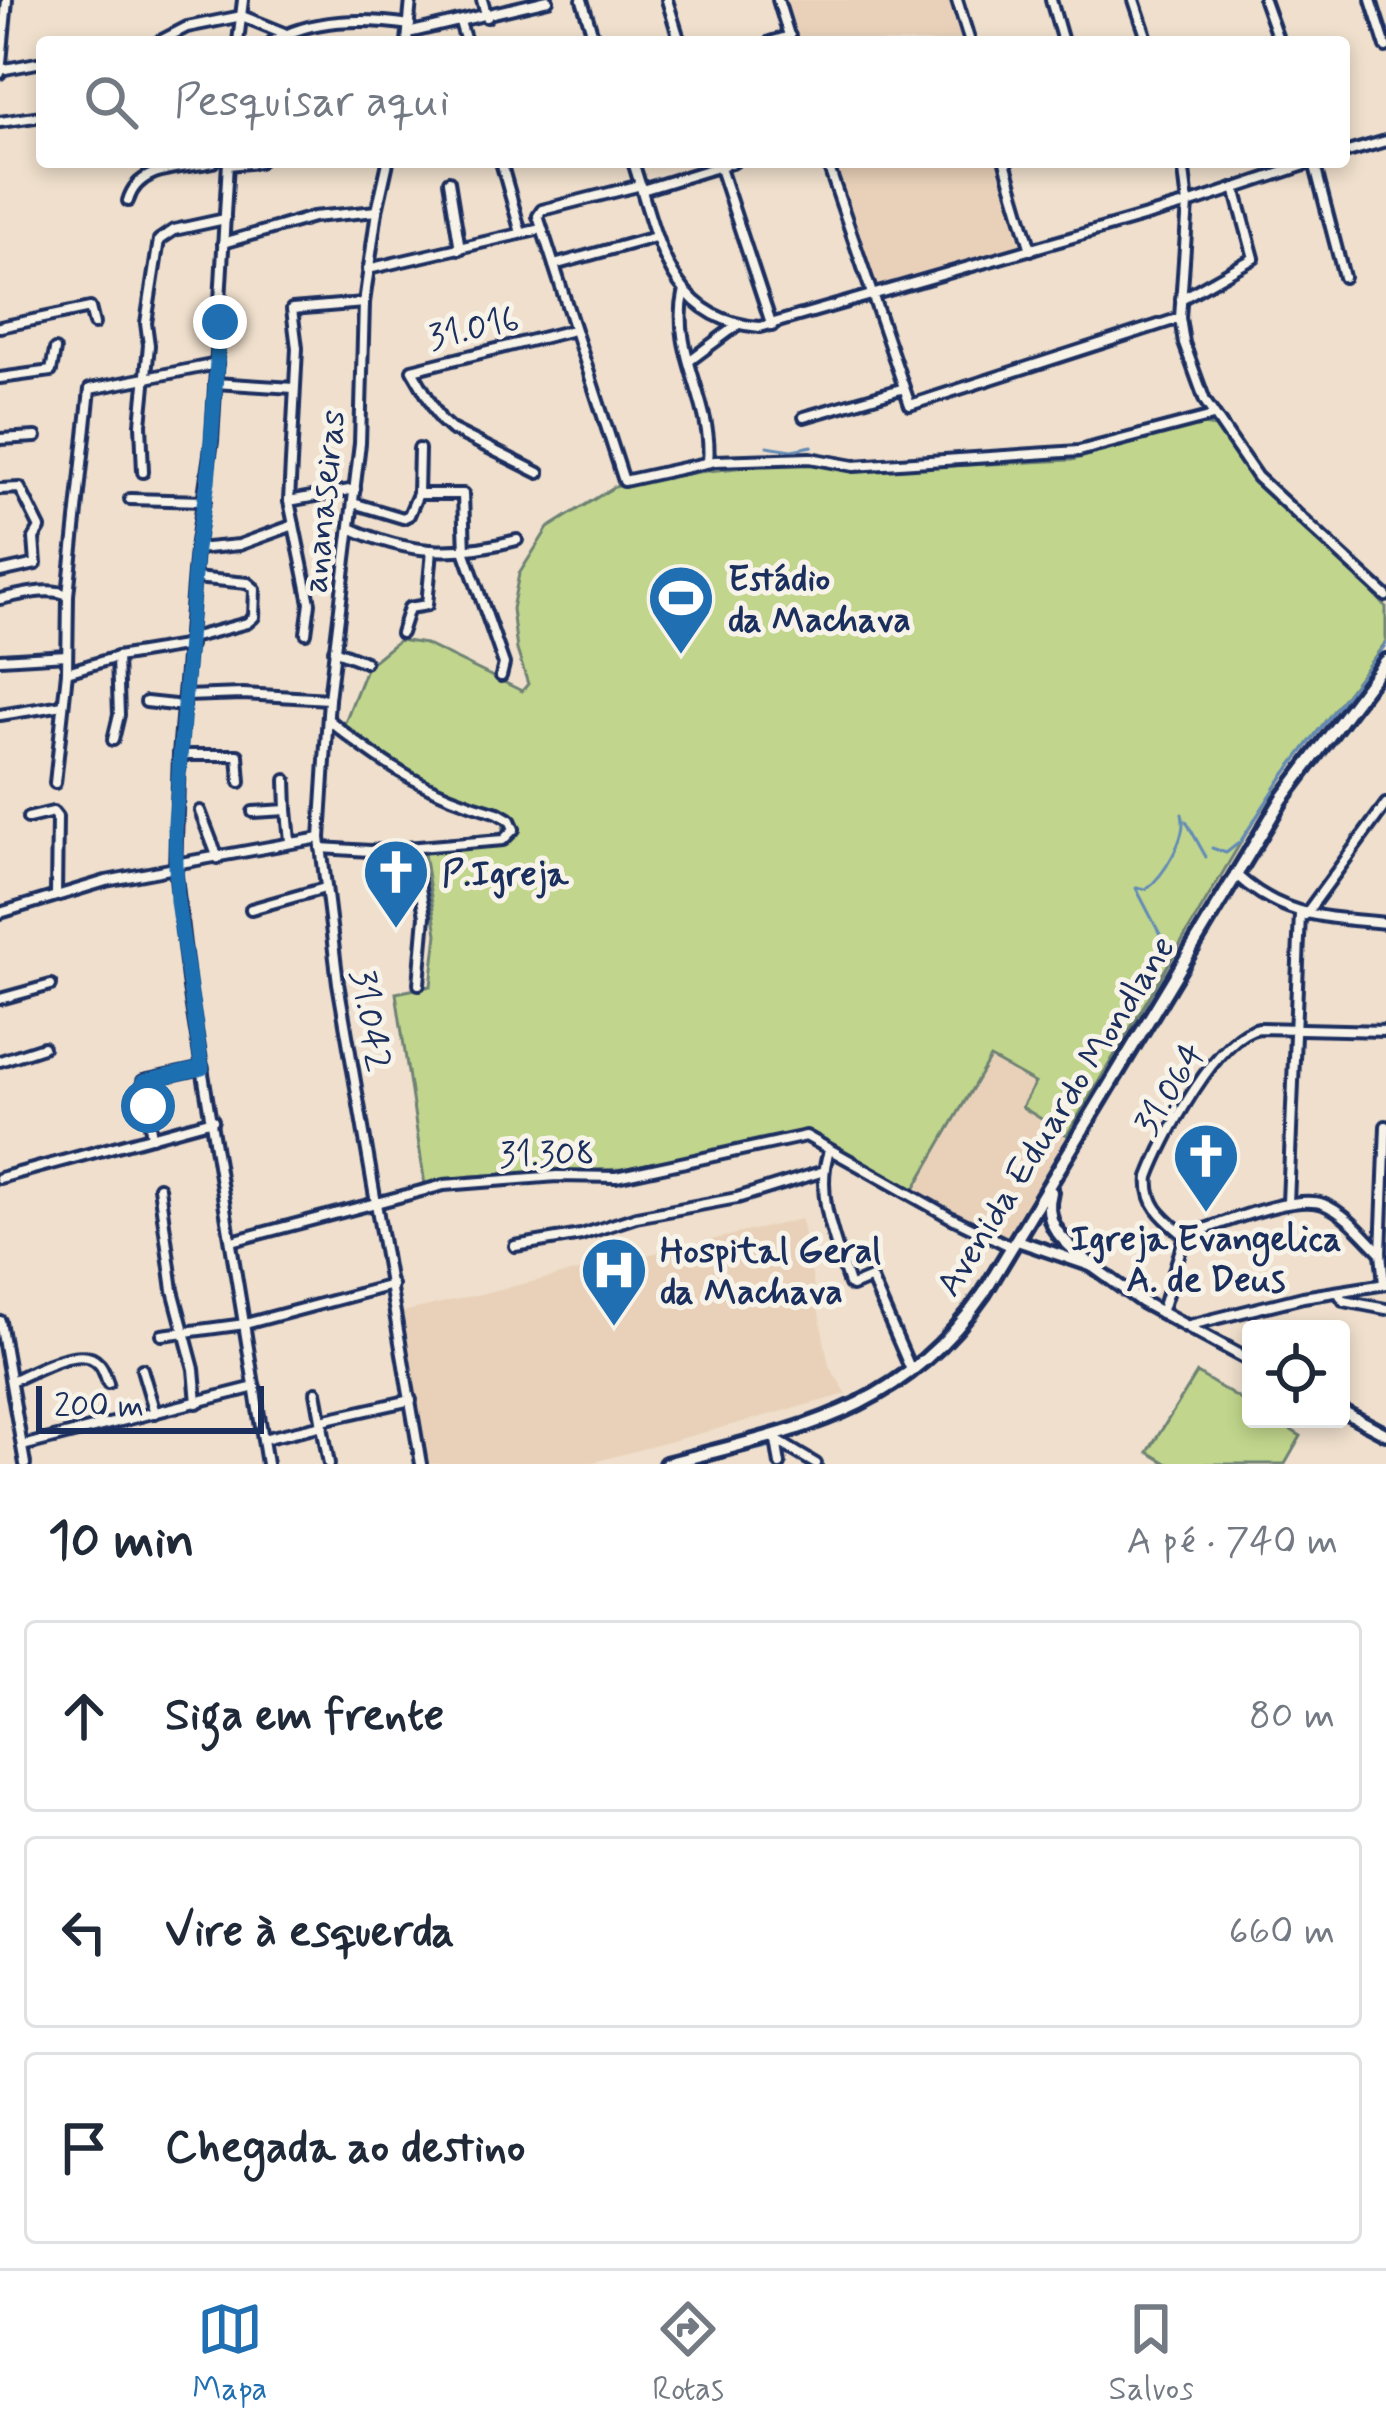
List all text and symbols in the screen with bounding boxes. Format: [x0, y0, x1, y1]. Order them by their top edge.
search box [36, 36, 1350, 168]
icon: search [78, 69, 144, 135]
text: Pesquisar aqui [174, 73, 450, 132]
route end [193, 295, 247, 349]
street label: 31.016 [424, 296, 524, 363]
street label: ananaseiras [293, 408, 358, 595]
place label: Estádio da Machava [728, 557, 911, 645]
sports icon: Estádio da Machava [646, 563, 716, 657]
church icon: P.Igreja [361, 837, 431, 931]
place label: P.Igreja [442, 852, 570, 899]
street label: Avenida Eduardo Mondlane [926, 927, 1187, 1306]
street label: 31.042 [337, 966, 402, 1075]
street label: 31.064 [1124, 1035, 1218, 1145]
route start [121, 1079, 175, 1133]
church icon: Igreja Evangelica A. de Deus [1171, 1121, 1241, 1215]
street label: 31.308 [499, 1131, 595, 1180]
place label: Igreja Evangelica A. de Deus [1070, 1217, 1342, 1305]
place label: Hospital Geral da Machava [660, 1229, 881, 1317]
hospital icon: Hospital Geral da Machava [579, 1235, 649, 1329]
map controls [1242, 1320, 1350, 1428]
button: locate [1242, 1320, 1350, 1428]
scale bar [36, 1380, 264, 1433]
text: 200 m [54, 1385, 144, 1429]
text: 10 min [48, 1509, 195, 1575]
text: A pé · 740 m [1127, 1517, 1338, 1568]
icon: ahead [51, 1683, 117, 1749]
text: Siga em frente [165, 1687, 444, 1746]
text: 80 m [1249, 1691, 1335, 1742]
icon: left [51, 1899, 117, 1965]
text: Vire à esquerda [165, 1903, 454, 1962]
text: 660 m [1228, 1907, 1335, 1958]
icon: arrive [51, 2115, 117, 2181]
text: Chegada ao destino [165, 2119, 525, 2178]
tab: Mapa [192, 2296, 268, 2412]
tab: Rotas [652, 2296, 724, 2412]
tab: Salvos [1109, 2296, 1194, 2412]

